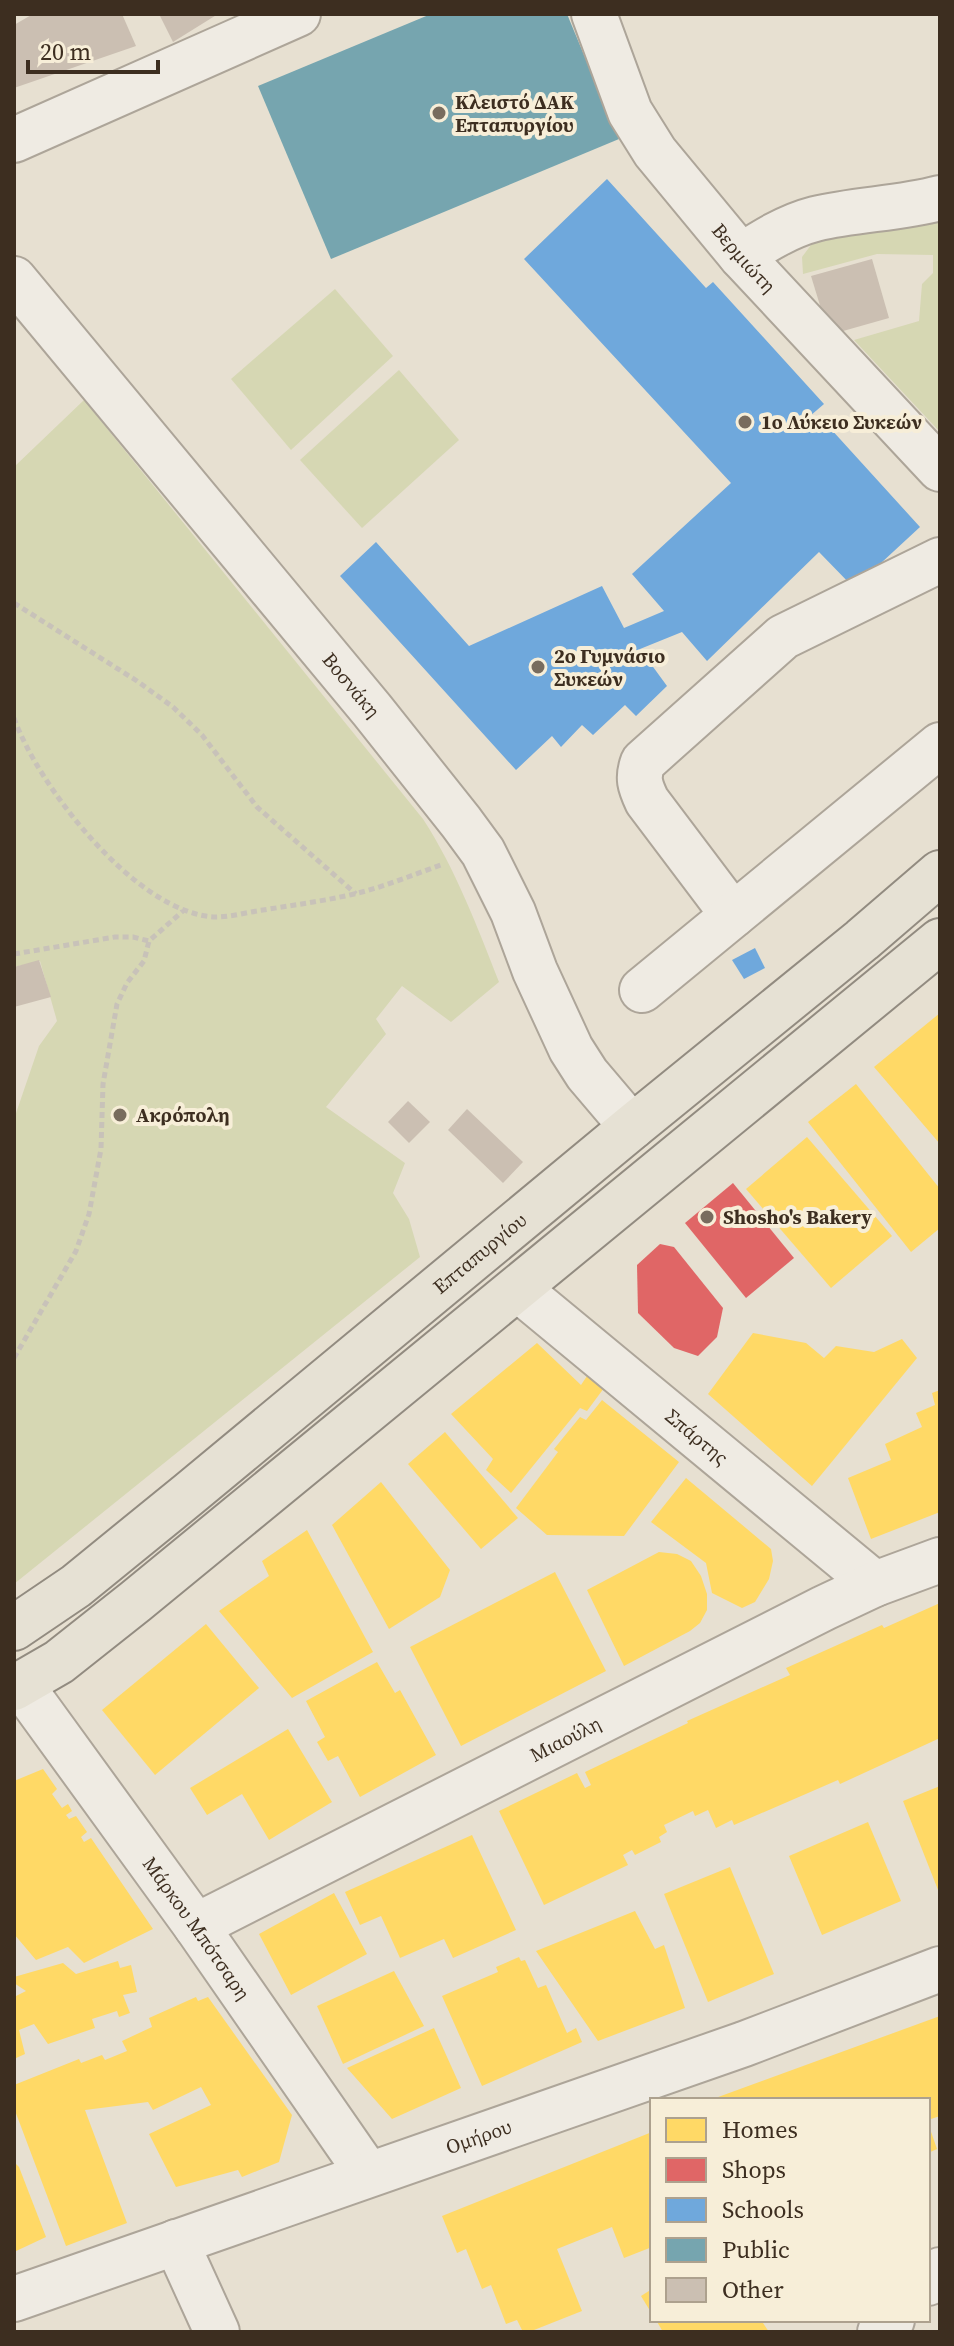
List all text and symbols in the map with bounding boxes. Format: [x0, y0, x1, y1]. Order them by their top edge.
scale bar [28, 24, 158, 74]
text: 20 m [40, 35, 91, 68]
place label: Κλειστό ΔΑΚ Επταπυργίου [455, 88, 574, 139]
marker: Κλειστό ΔΑΚ Επταπυργίου [430, 104, 448, 122]
street label: Βερμιώτη [705, 217, 782, 299]
place label: 1ο Λύκειο Συκεών [761, 408, 922, 436]
marker: 1ο Λύκειο Συκεών [736, 413, 754, 431]
place label: 2ο Γυμνάσιο Συκεών [554, 642, 665, 693]
street label: Βοσνάκη [316, 646, 387, 724]
marker: 2ο Γυμνάσιο Συκεών [529, 658, 547, 676]
place label: Ακρόπολη [136, 1101, 230, 1129]
marker: Ακρόπολη [111, 1106, 129, 1124]
place label: Shosho's Bakery [723, 1203, 872, 1231]
street label: Επταπυργίου [427, 1206, 532, 1300]
marker: Shosho's Bakery [698, 1208, 716, 1226]
street label: Σπάρτης [659, 1402, 734, 1471]
street label: Μιαούλη [525, 1709, 606, 1769]
street label: Μάρκου Μπότσαρη [136, 1851, 257, 2005]
legend [650, 2098, 930, 2322]
street label: Ομήρου [442, 2112, 515, 2161]
text: Homes [722, 2113, 798, 2146]
text: Shops [722, 2153, 786, 2186]
text: Schools [722, 2193, 804, 2226]
text: Public [722, 2233, 790, 2266]
text: Other [722, 2273, 784, 2306]

